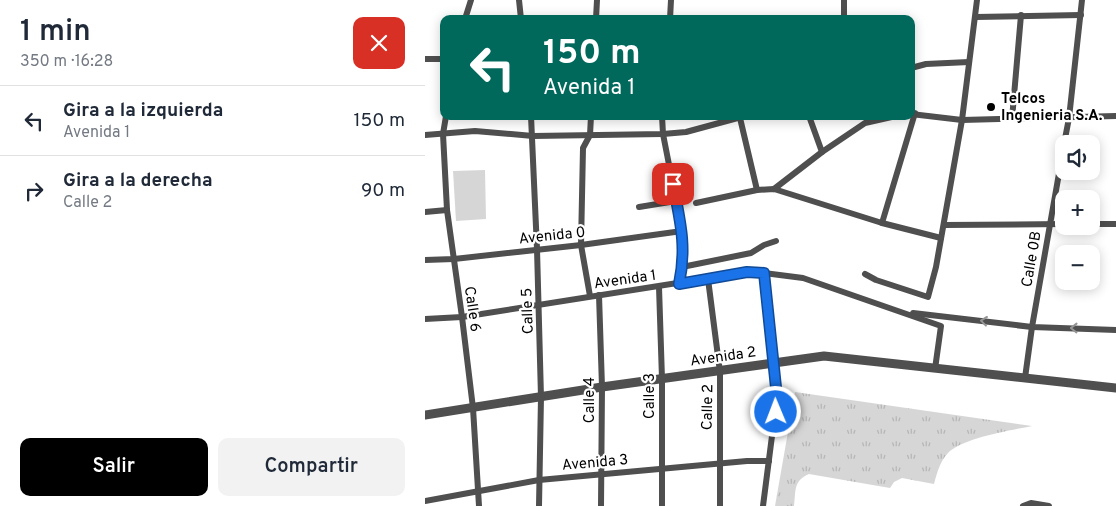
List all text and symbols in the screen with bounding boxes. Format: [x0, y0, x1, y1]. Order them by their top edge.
text: 1 min [20, 14, 91, 51]
button: close [353, 17, 405, 69]
text: 150 m [543, 32, 641, 76]
icon: left [460, 35, 525, 100]
text: 350 m · 16:28 [20, 52, 113, 72]
text: Avenida 1 [543, 75, 635, 102]
place label: Telcos Ingenieria S.A. [1001, 90, 1103, 126]
text: Gira a la izquierda [63, 99, 223, 123]
marker: Telcos Ingenieria S.A. [985, 101, 997, 113]
icon: left [20, 107, 48, 135]
text: 150 m [353, 109, 405, 133]
text: Avenida 1 [63, 123, 130, 143]
map controls [1055, 135, 1100, 290]
button: sound [1055, 135, 1100, 180]
pin [652, 163, 694, 205]
text: Gira a la derecha [63, 169, 213, 193]
icon: arrive [659, 170, 687, 198]
icon: right [20, 177, 48, 205]
text: 90 m [361, 179, 405, 203]
button: + [1055, 190, 1100, 235]
text: Calle 2 [63, 193, 112, 213]
street label: Avenida 0 [518, 224, 586, 249]
street label: Calle 0B [1018, 230, 1047, 289]
button: − [1055, 245, 1100, 290]
street label: Avenida 1 [593, 267, 658, 294]
street label: Calle 6 [459, 285, 484, 333]
street label: Calle 5 [518, 287, 539, 334]
one-way arrow [979, 316, 987, 327]
one-way arrow [1070, 323, 1078, 334]
street label: Avenida 2 [689, 343, 757, 372]
street label: Calle 3 [641, 373, 660, 419]
street label: Calle 4 [581, 377, 600, 423]
street label: Calle 2 [699, 384, 718, 430]
position arrow [749, 385, 801, 437]
button: Salir [20, 438, 208, 496]
button: Compartir [218, 438, 405, 496]
street label: Avenida 3 [561, 451, 629, 476]

